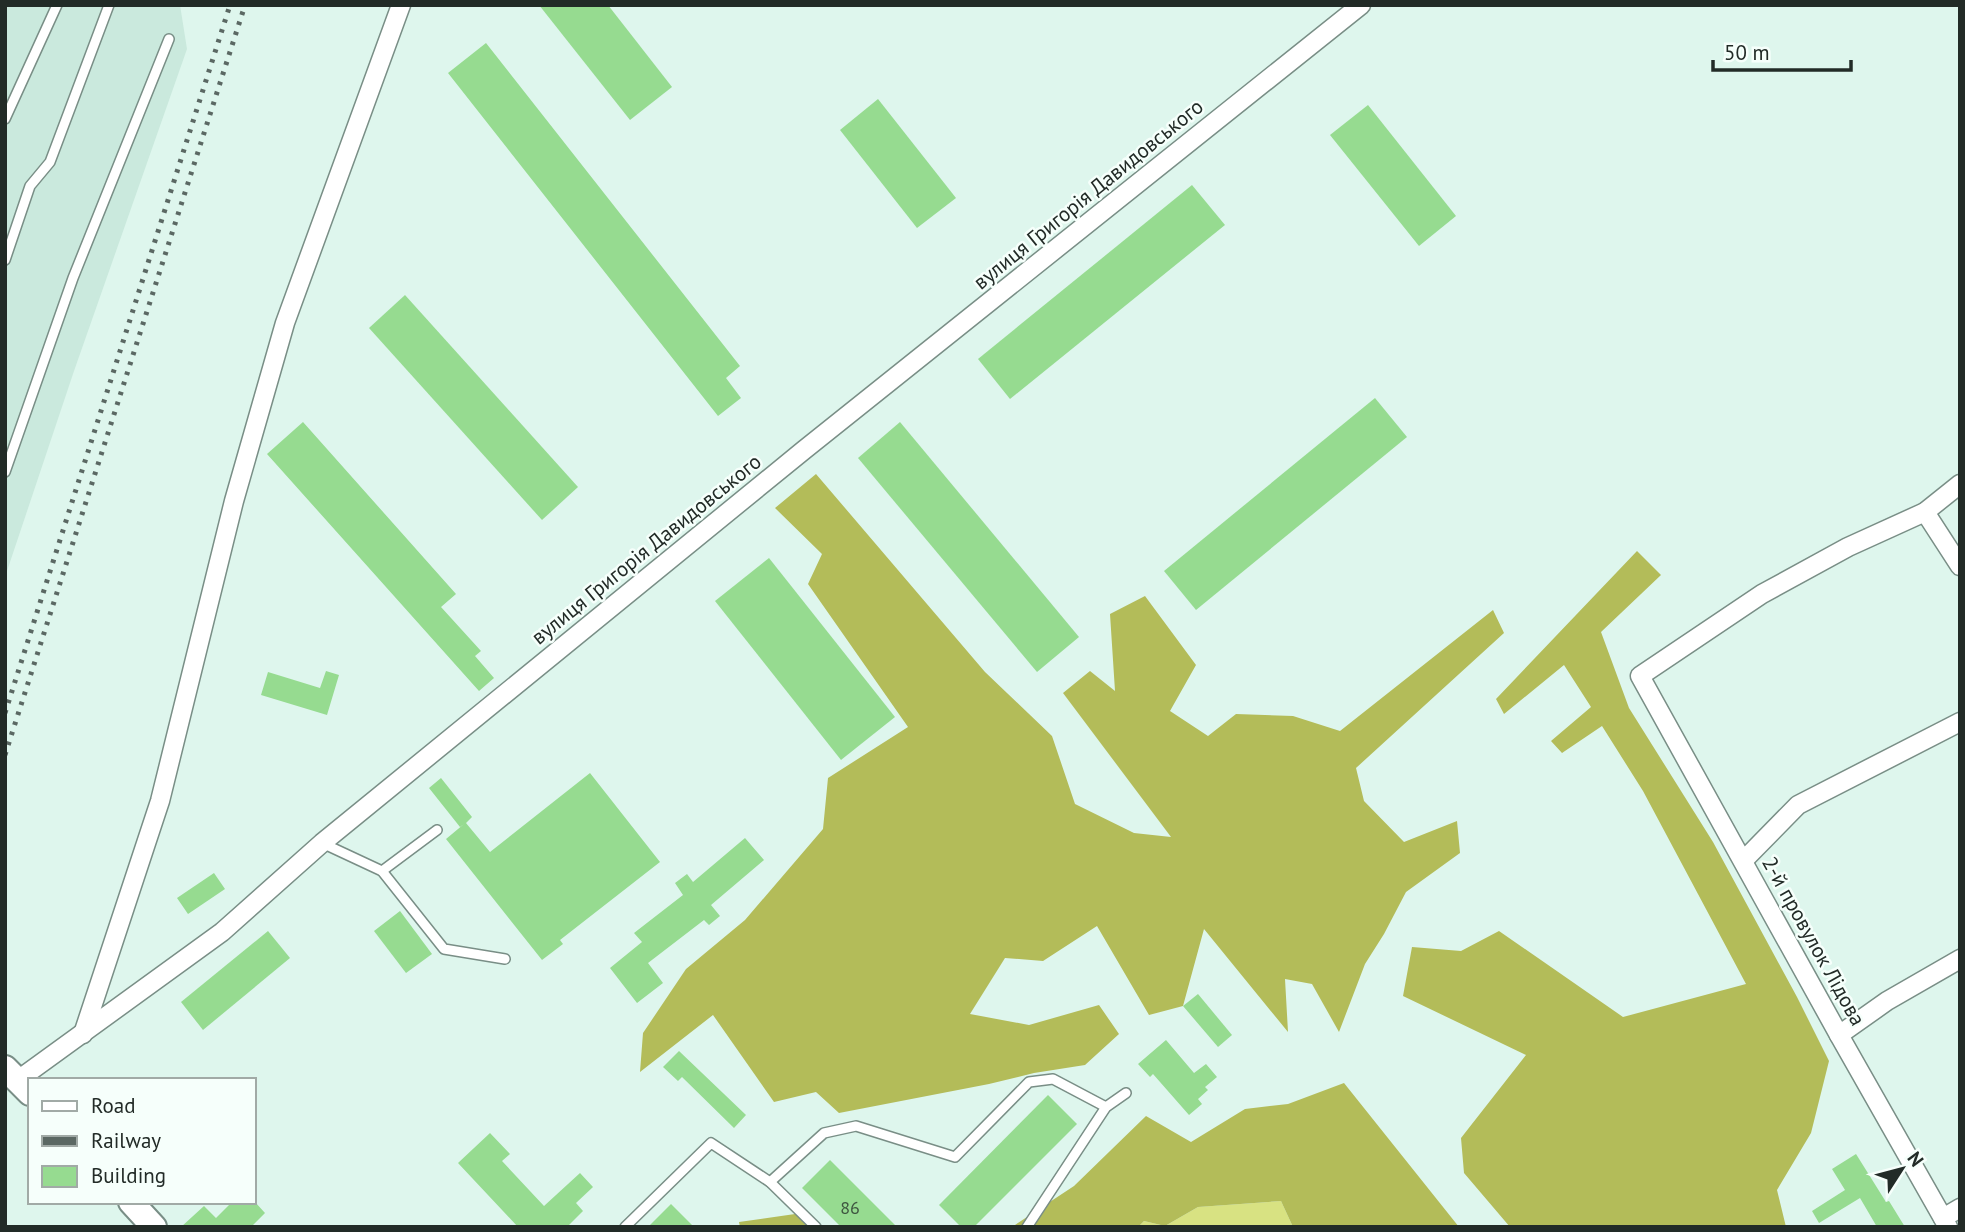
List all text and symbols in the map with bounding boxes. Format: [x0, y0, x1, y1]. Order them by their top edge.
scale bar [1713, 28, 1851, 72]
text: 50 m [1724, 39, 1770, 66]
street label: вулиця Григорія Давидовського [968, 93, 1208, 295]
street label: вулиця Григорія Давидовського [526, 448, 766, 650]
street label: 2-й провулок Лідова [1756, 852, 1872, 1030]
legend [28, 1078, 256, 1204]
text: Road [91, 1092, 135, 1119]
text: Railway [91, 1127, 161, 1154]
north arrow [1867, 1134, 1937, 1204]
text: N [1902, 1147, 1929, 1171]
text: Building [91, 1162, 166, 1189]
house number: 86 [840, 1196, 860, 1219]

